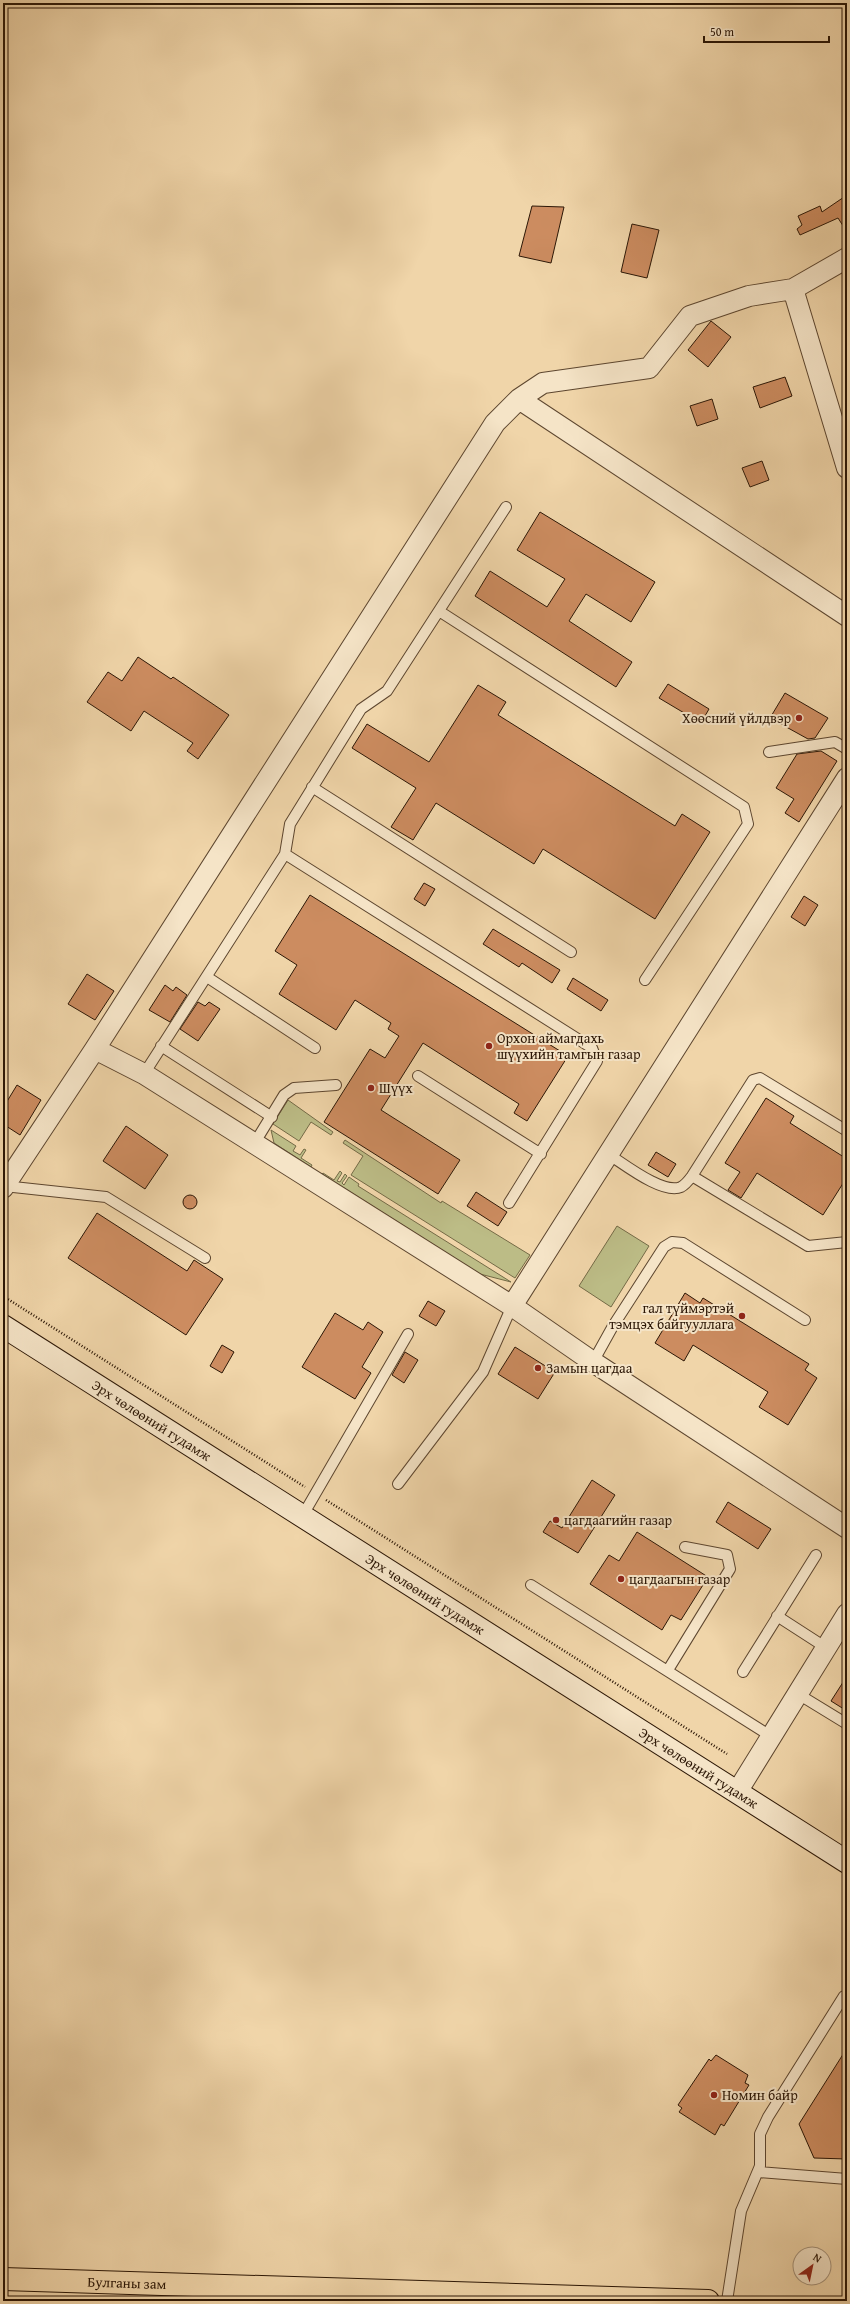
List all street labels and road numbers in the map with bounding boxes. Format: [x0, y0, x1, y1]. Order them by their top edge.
street label: Эрх чөлөөний гудамж [88, 1375, 216, 1466]
street label: Эрх чөлөөний гудамж [361, 1549, 489, 1640]
street label: Эрх чөлөөний гудамж [635, 1722, 763, 1814]
street label: Булганы зам [87, 2272, 167, 2294]

